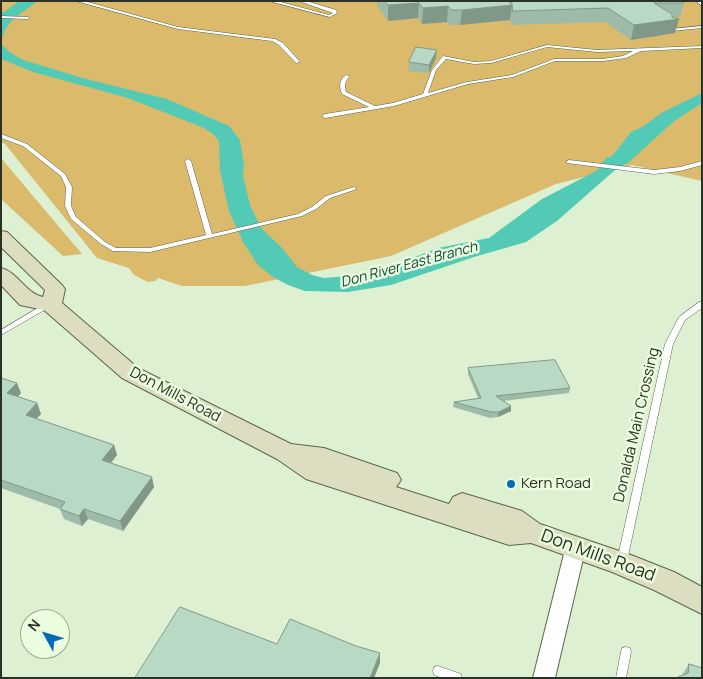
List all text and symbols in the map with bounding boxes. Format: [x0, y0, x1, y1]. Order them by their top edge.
water label: Don River East Branch [339, 239, 479, 291]
street label: Donalda Main Crossing [610, 346, 664, 504]
street label: Don Mills Road [126, 363, 224, 427]
place label: Kern Road [521, 475, 591, 493]
marker: Kern Road [505, 478, 517, 490]
street label: Don Mills Road [538, 525, 658, 587]
north arrow [20, 609, 70, 659]
text: N [23, 615, 44, 635]

